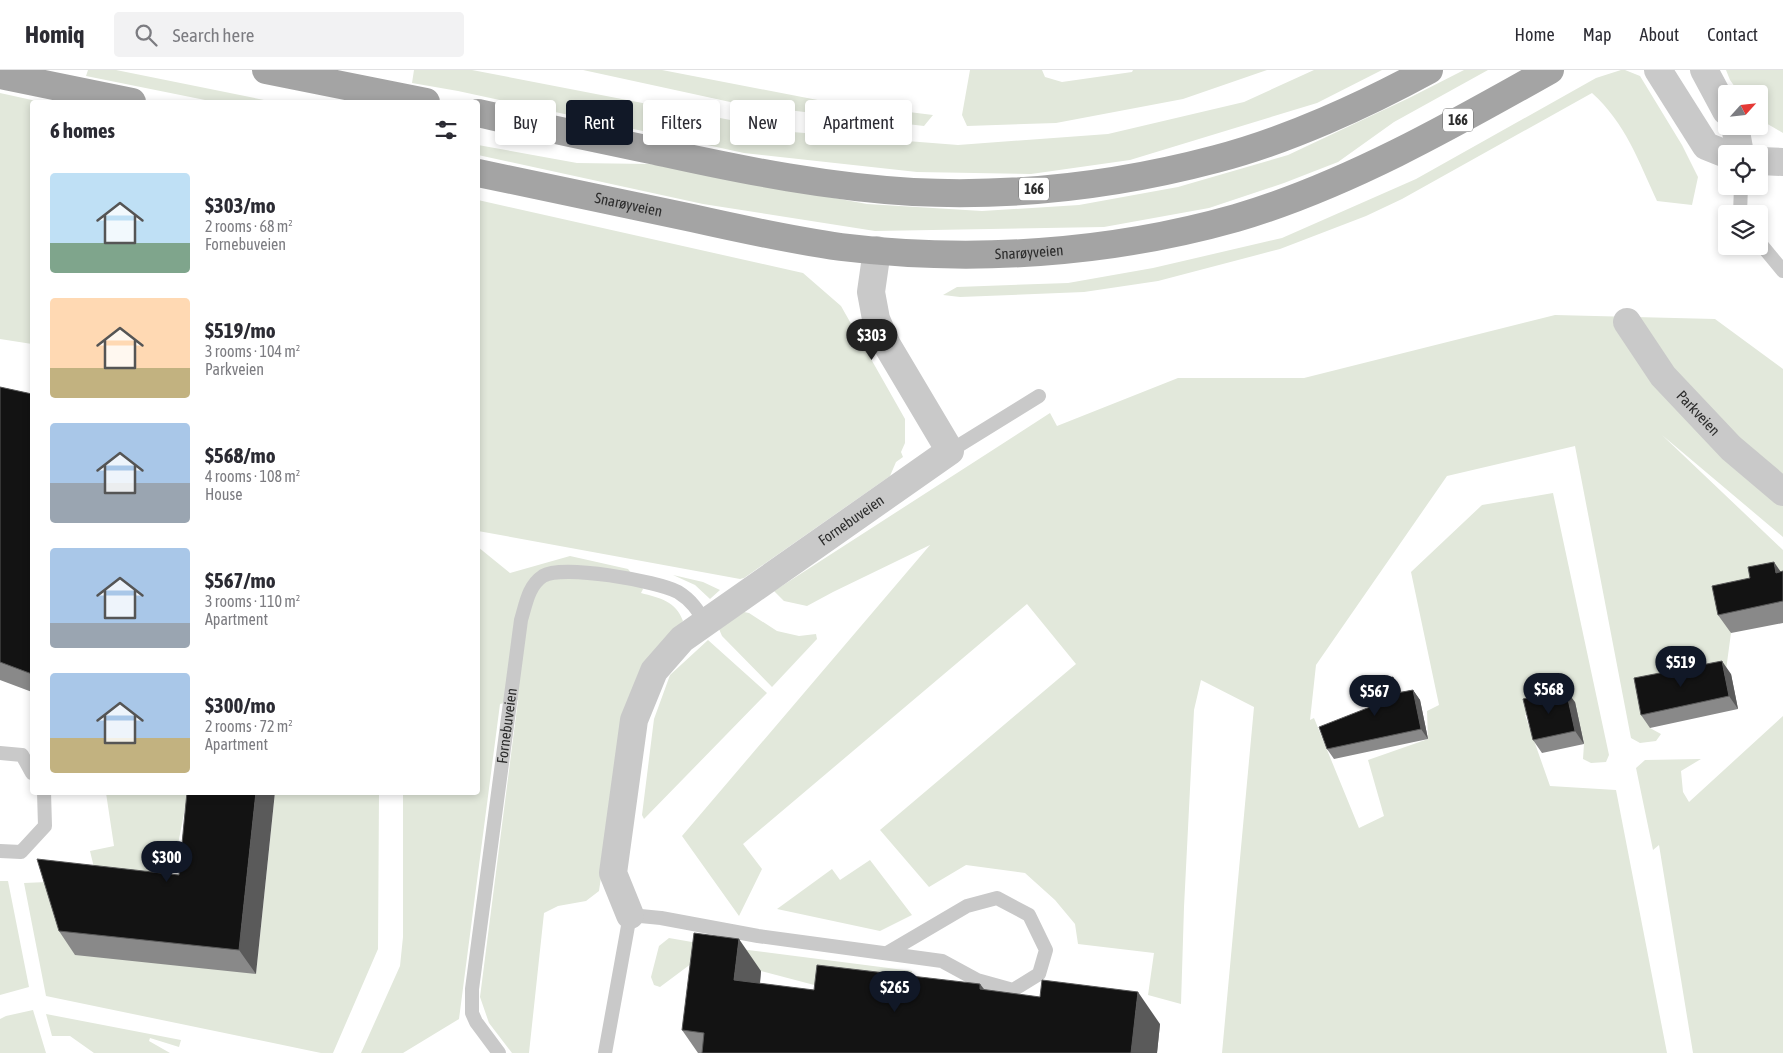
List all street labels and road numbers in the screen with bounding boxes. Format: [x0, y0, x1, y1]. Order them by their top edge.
road number: 166 [1443, 108, 1473, 132]
road number: 166 [1019, 178, 1049, 200]
street label: Snarøyveien [593, 189, 664, 220]
street label: Snarøyveien [995, 241, 1064, 262]
street label: Parkveien [1673, 387, 1724, 439]
street label: Fornebuveien [815, 491, 887, 549]
street label: Fornebuveien [493, 687, 520, 765]

